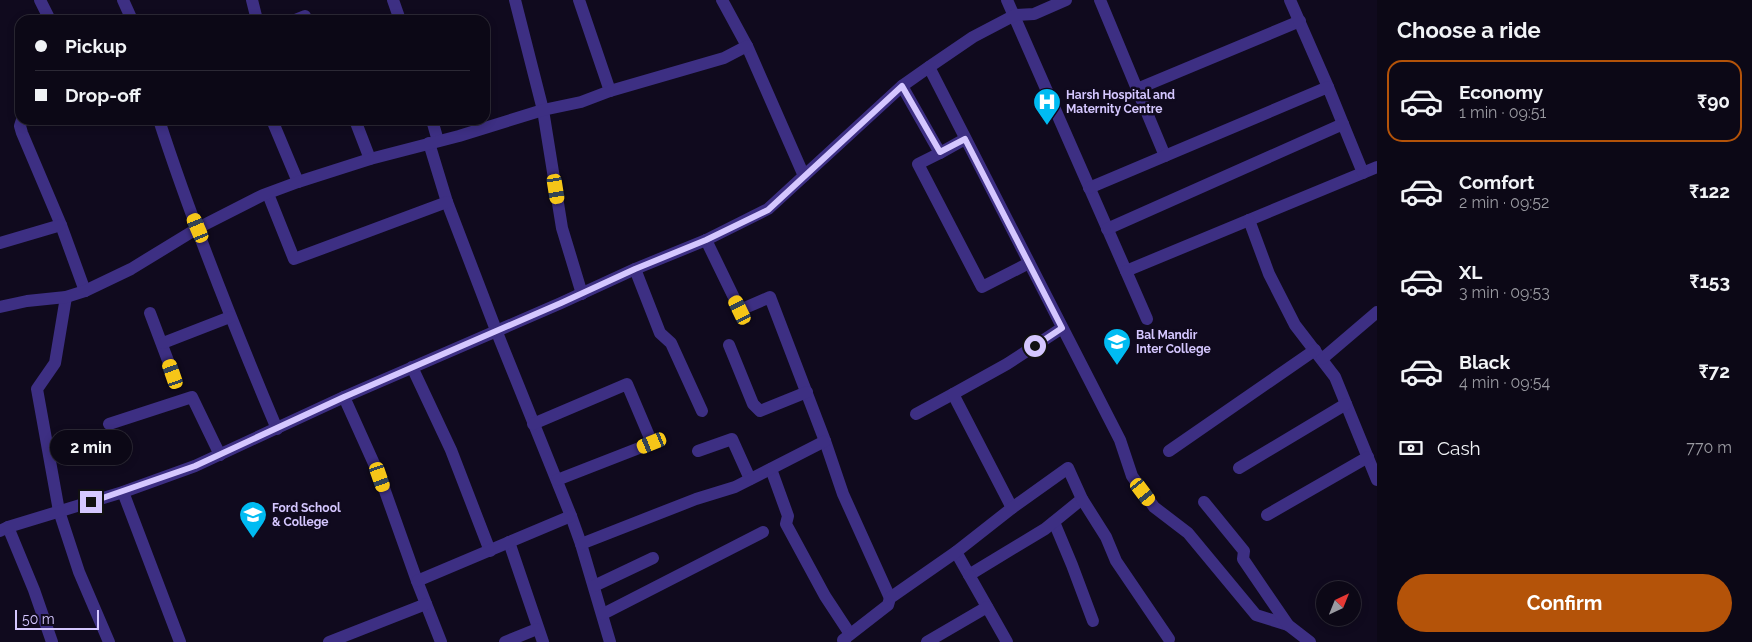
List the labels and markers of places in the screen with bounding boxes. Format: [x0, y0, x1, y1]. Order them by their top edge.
hospital icon: Harsh Hospital and Maternity Centre [1032, 87, 1062, 126]
place label: Harsh Hospital and Maternity Centre [1066, 88, 1175, 116]
school or university icon: Bal Mandir Inter College [1102, 327, 1132, 366]
place label: Bal Mandir Inter College [1136, 328, 1211, 356]
school or university icon: Ford School & College [238, 500, 268, 539]
place label: Ford School & College [272, 501, 341, 529]

